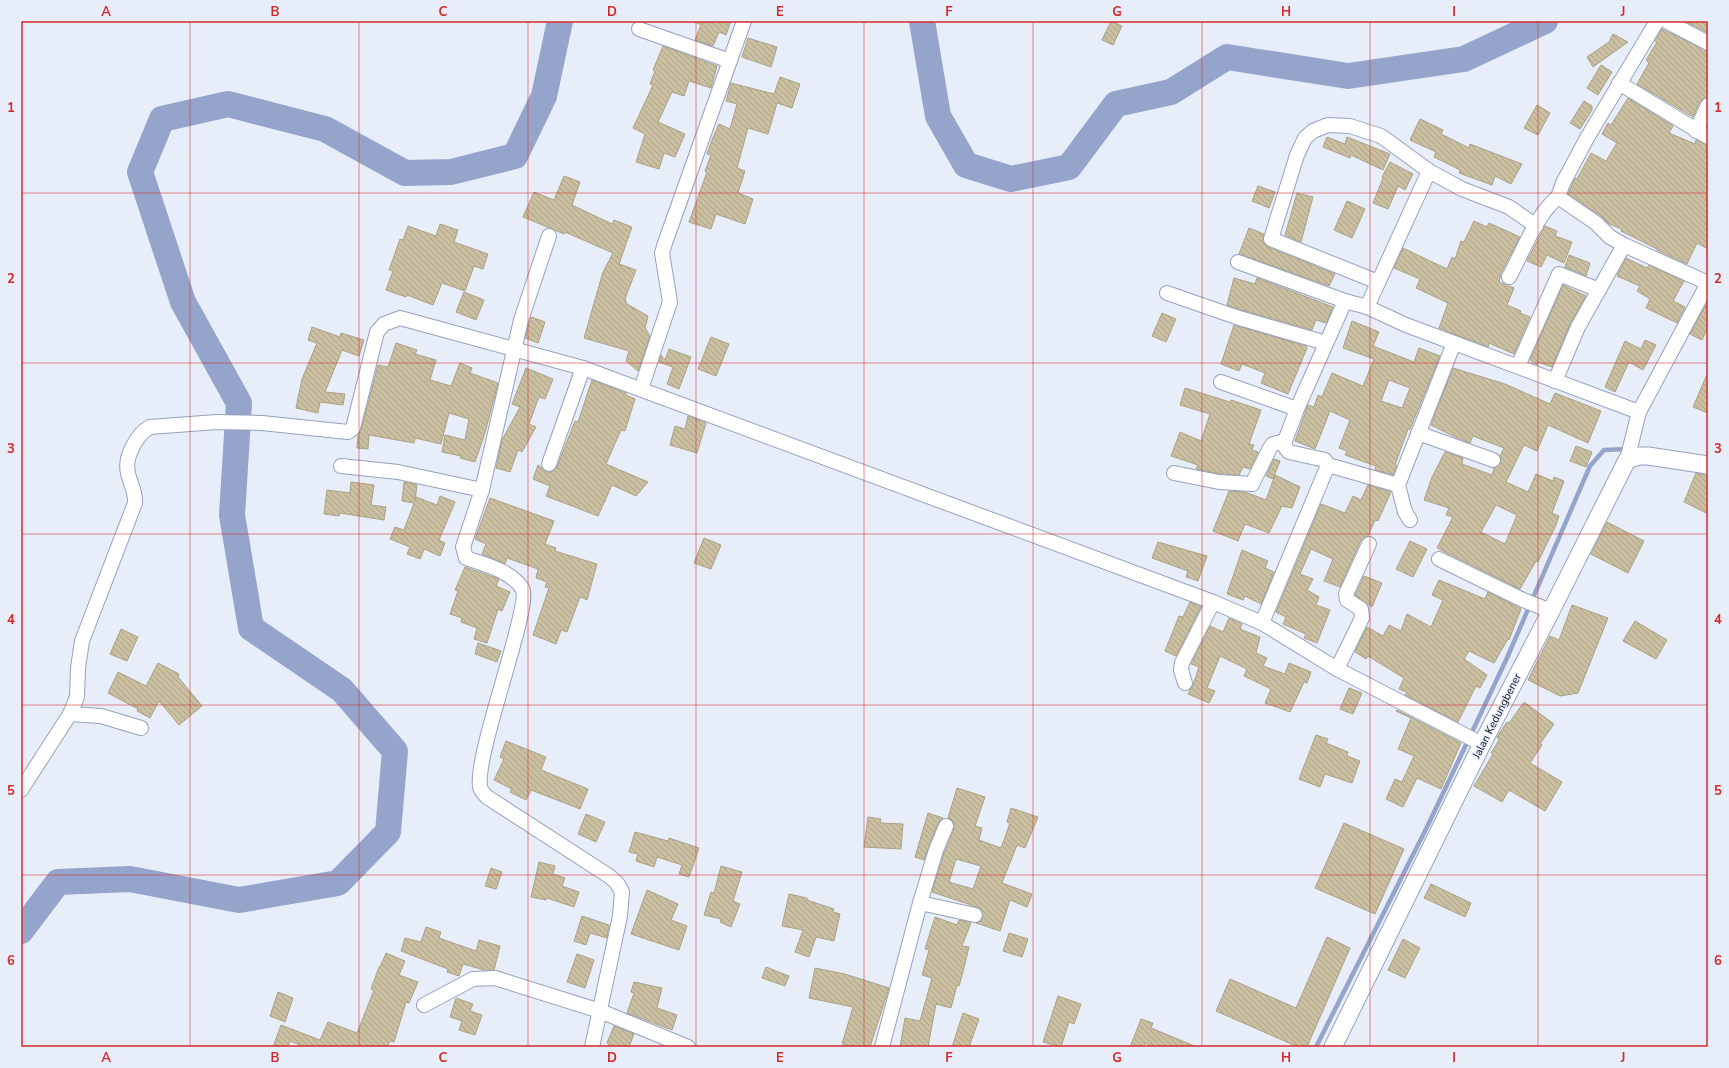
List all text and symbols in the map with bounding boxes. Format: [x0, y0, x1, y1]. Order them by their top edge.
text: A [101, 3, 111, 21]
text: B [271, 3, 280, 21]
text: C [439, 3, 448, 21]
text: D [607, 3, 617, 21]
text: E [776, 3, 784, 21]
text: F [945, 3, 953, 21]
text: G [1112, 3, 1122, 21]
text: H [1281, 3, 1291, 21]
text: I [1452, 3, 1456, 21]
text: J [1620, 3, 1625, 21]
text: 1 [7, 99, 15, 117]
text: 1 [1714, 99, 1722, 117]
text: 2 [7, 270, 15, 288]
text: 2 [1714, 270, 1722, 288]
text: 3 [7, 440, 15, 458]
text: 3 [1714, 440, 1722, 458]
text: 4 [7, 611, 15, 629]
text: 4 [1714, 611, 1722, 629]
street label: Jalan Kedungbener [1469, 671, 1525, 762]
text: 5 [7, 782, 15, 800]
text: 5 [1714, 782, 1722, 800]
text: 6 [7, 952, 15, 970]
text: 6 [1714, 952, 1722, 970]
text: A [101, 1049, 111, 1067]
text: B [271, 1049, 280, 1067]
text: C [439, 1049, 448, 1067]
text: D [607, 1049, 617, 1067]
text: E [776, 1049, 784, 1067]
text: F [945, 1049, 953, 1067]
text: G [1112, 1049, 1122, 1067]
text: H [1281, 1049, 1291, 1067]
text: I [1452, 1049, 1456, 1067]
text: J [1620, 1049, 1625, 1067]

